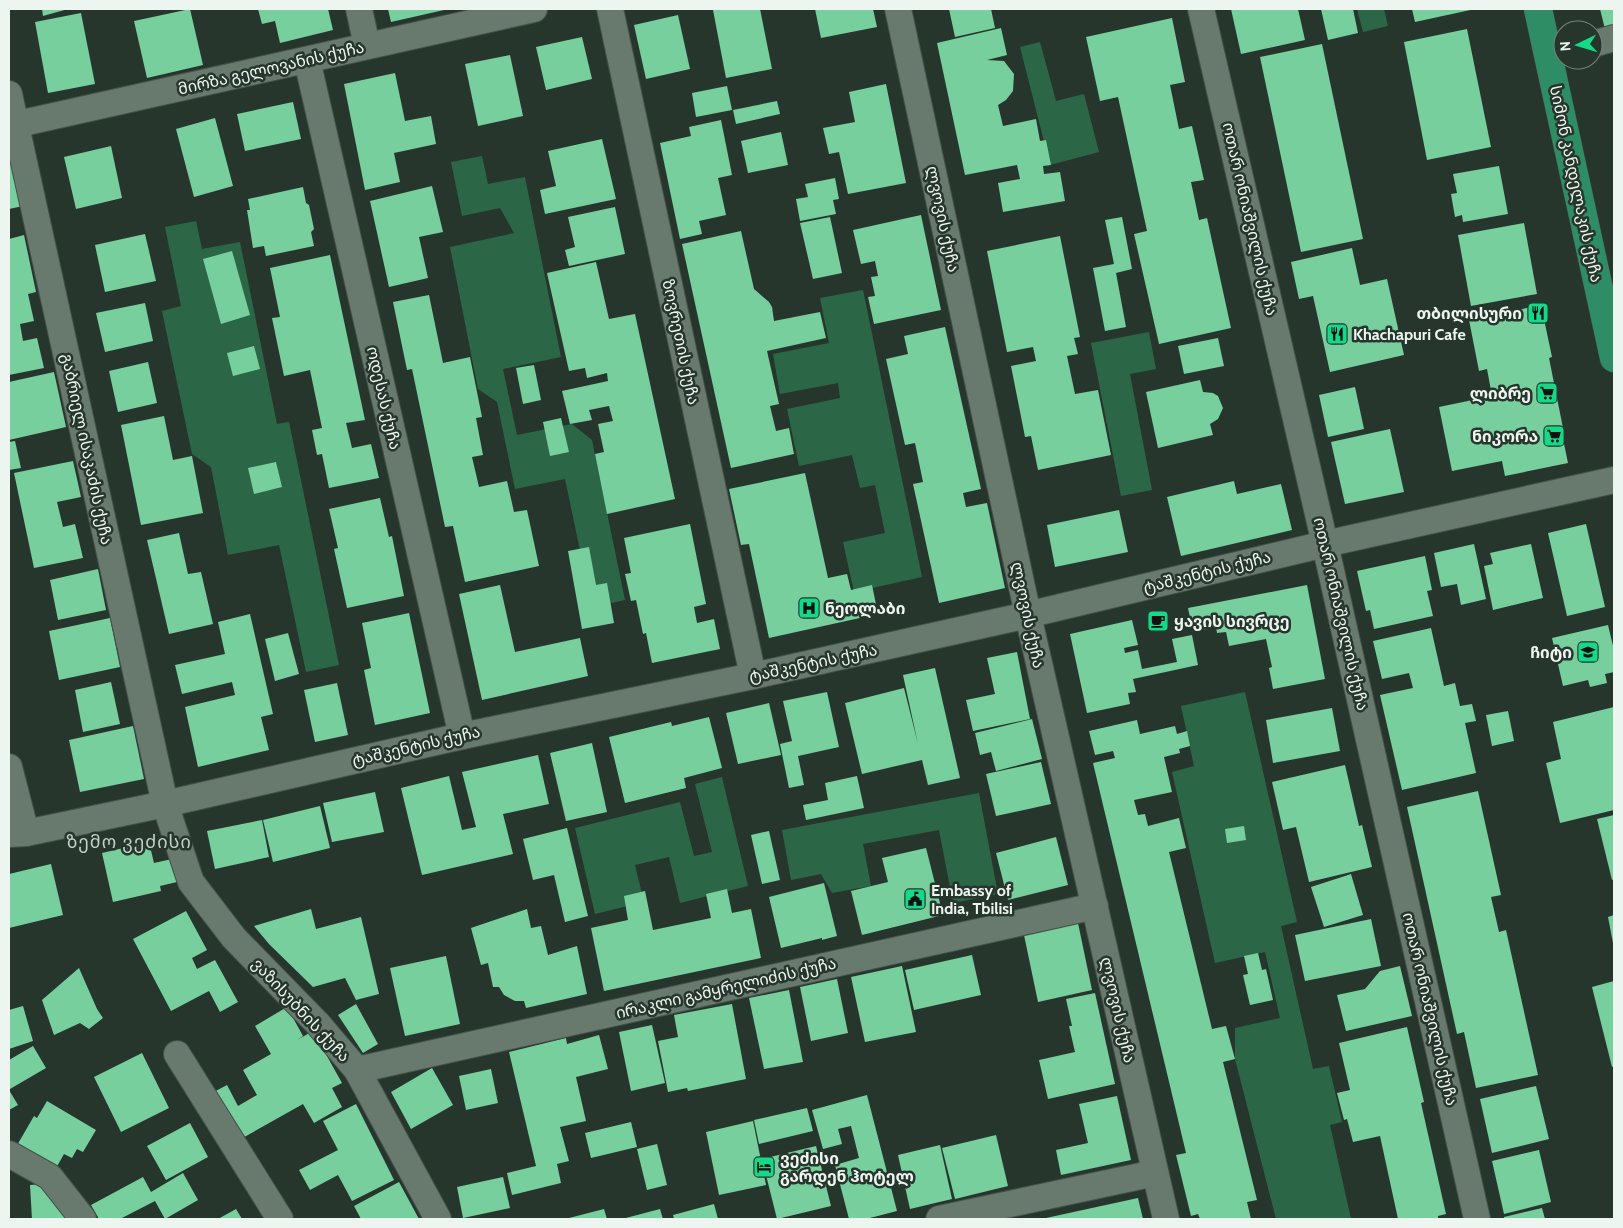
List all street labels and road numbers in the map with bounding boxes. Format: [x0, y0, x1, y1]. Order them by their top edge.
street label: მირზა გელოვანის ქუჩა [176, 37, 366, 100]
street label: სიმონ კანდელაკის ქუჩა [1545, 84, 1606, 284]
street label: ოთარ ონიაშვილის ქუჩა [1218, 121, 1281, 318]
street label: ლვოვის ქუჩა [921, 164, 964, 274]
street label: ზოვრეთის ქუჩა [658, 278, 704, 406]
street label: ოდესას ქუჩა [362, 345, 405, 452]
street label: გაბრიელ ისაკაძის ქუჩა [56, 352, 117, 547]
street label: ოთარ ონიაშვილის ქუჩა [1309, 516, 1372, 713]
street label: ტაშკენტის ქუჩა [1141, 547, 1273, 597]
street label: ლვოვის ქუჩა [1006, 560, 1049, 670]
street label: ტაშკენტის ქუჩა [747, 640, 879, 686]
street label: ტაშკენტის ქუჩა [350, 722, 482, 770]
street label: ოთარ ონიაშვილის ქუჩა [1398, 911, 1461, 1108]
street label: ირაკლი გამყრელიძის ქუჩა [614, 953, 838, 1024]
street label: ვაზისუბნის ქუჩა [248, 954, 354, 1066]
street label: ლვოვის ქუჩა [1096, 955, 1139, 1065]

